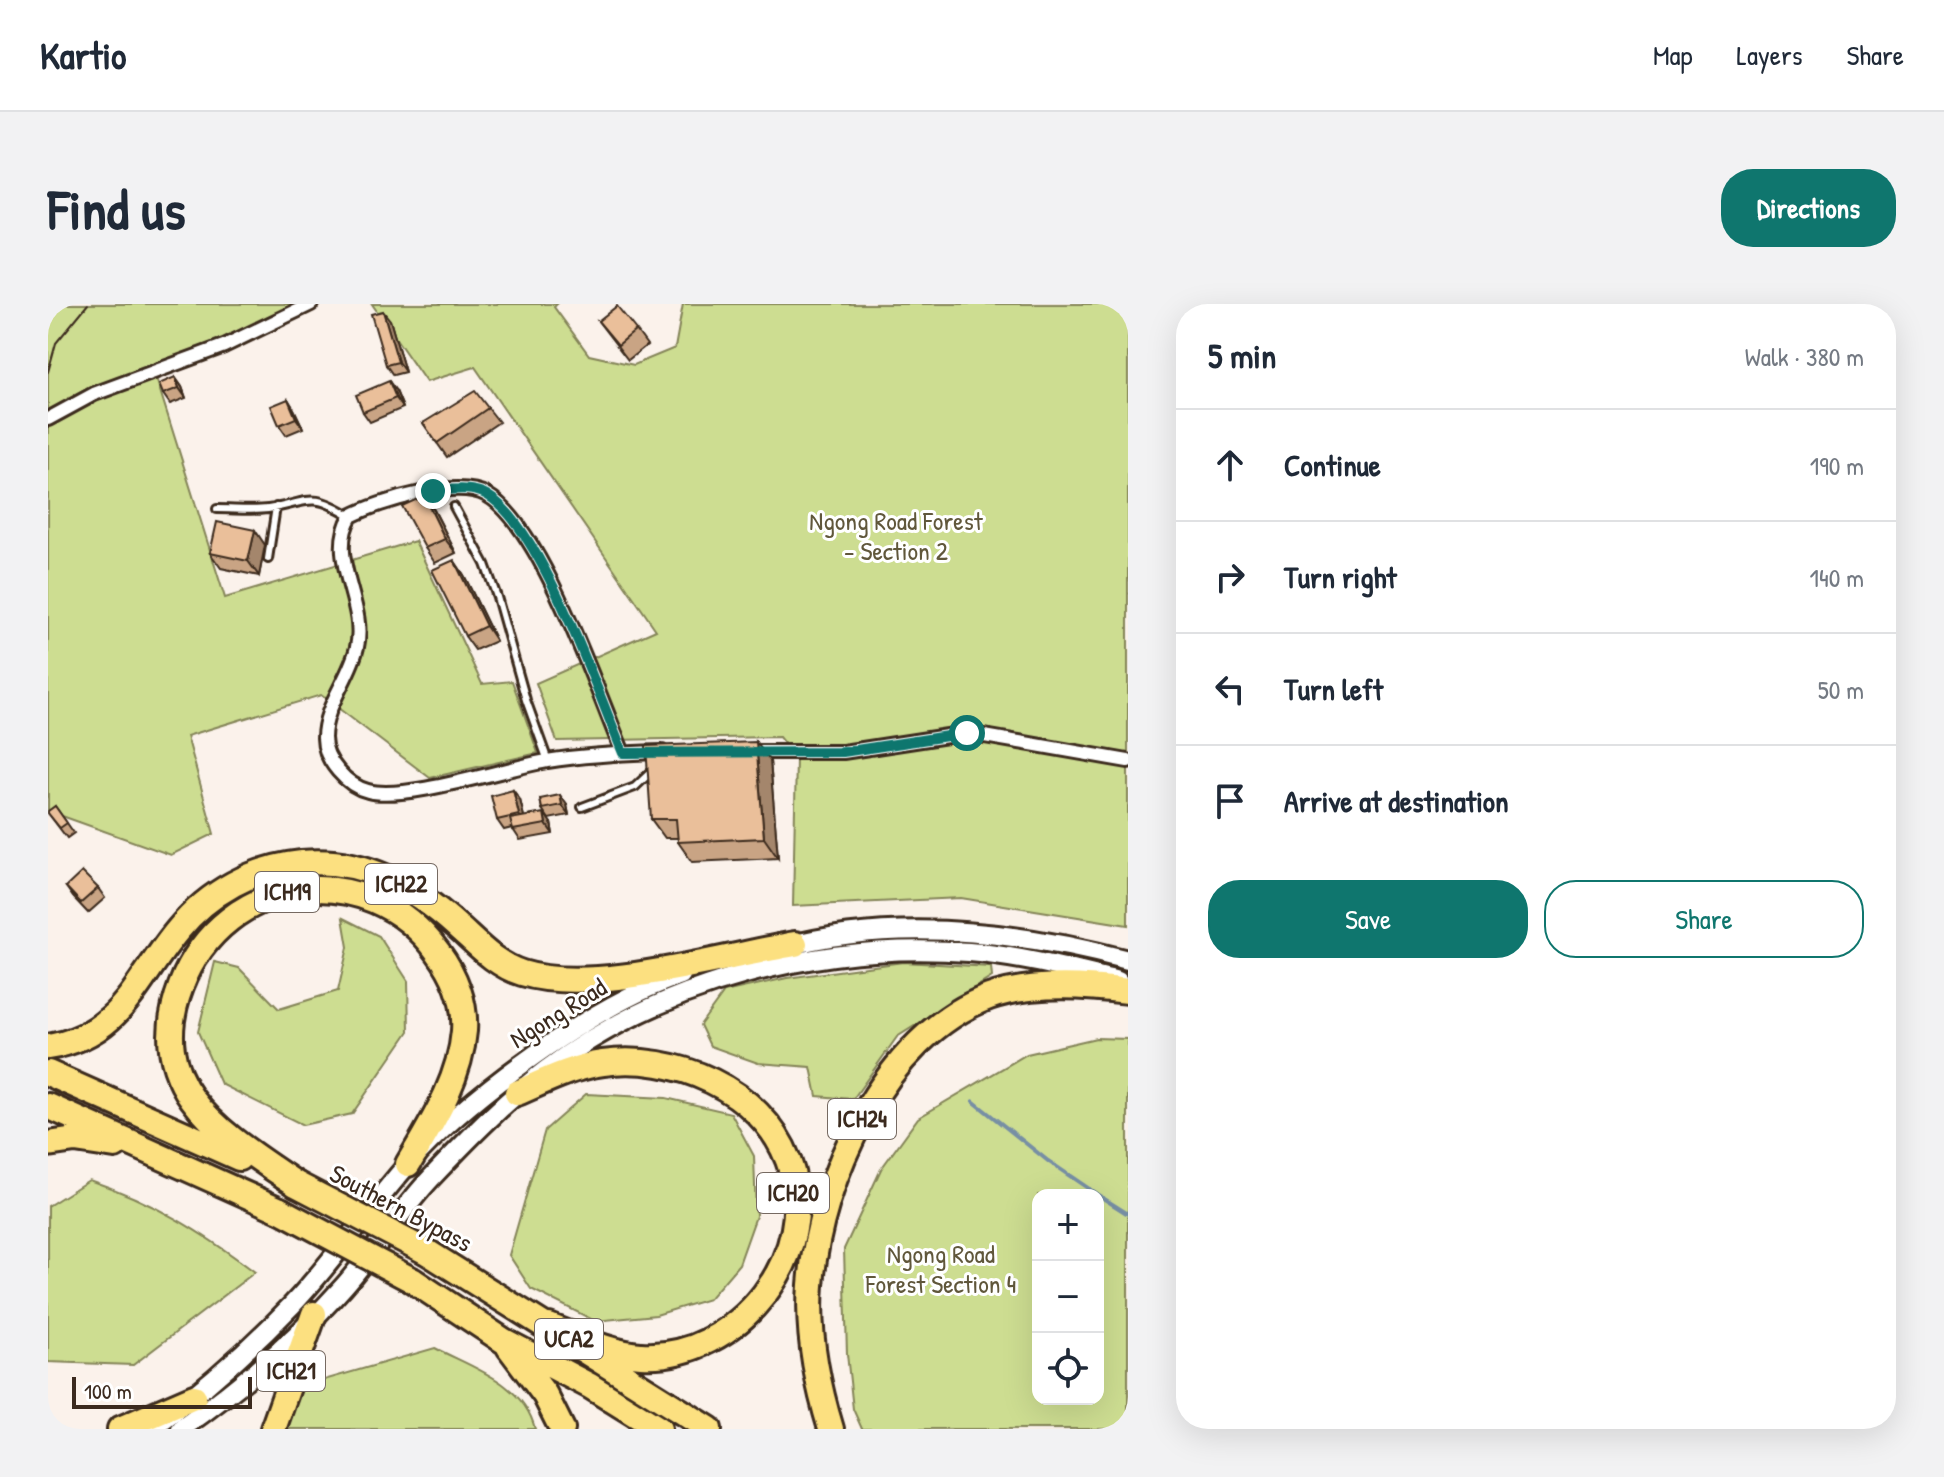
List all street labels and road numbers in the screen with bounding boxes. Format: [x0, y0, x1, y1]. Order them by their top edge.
road number: ICH22 [365, 864, 437, 904]
road number: ICH19 [255, 872, 319, 912]
street label: Ngong Road [503, 969, 613, 1056]
road number: ICH24 [828, 1099, 896, 1139]
street label: Southern Bypass [324, 1155, 478, 1260]
road number: ICH20 [757, 1173, 829, 1213]
road number: UCA2 [535, 1319, 603, 1359]
road number: ICH21 [257, 1351, 325, 1391]

